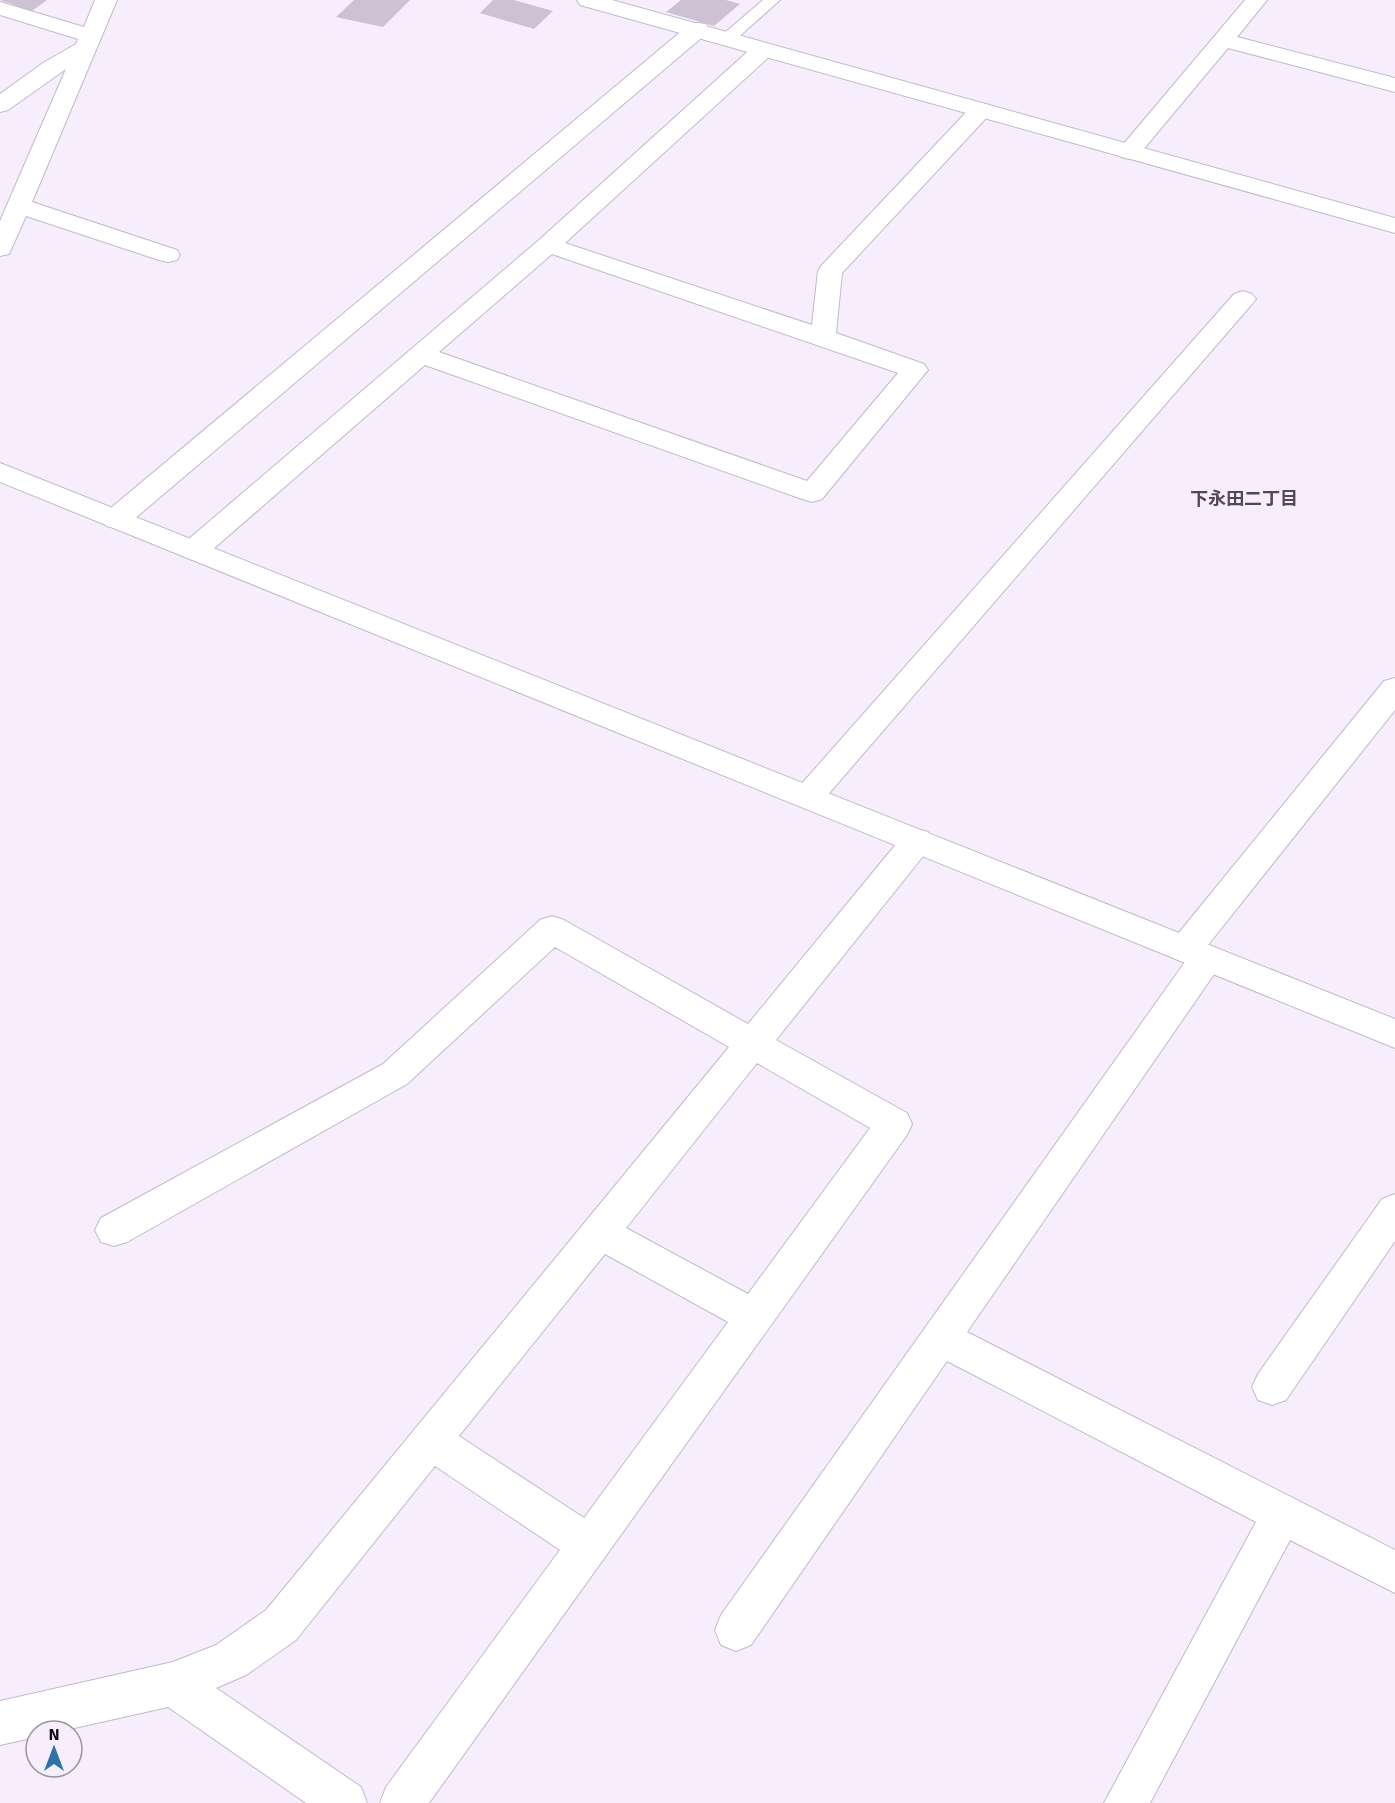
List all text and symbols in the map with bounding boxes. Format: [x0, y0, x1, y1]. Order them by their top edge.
district label: 下永田二丁目 [1190, 488, 1298, 510]
north arrow [24, 1719, 84, 1779]
text: N [48, 1725, 60, 1745]

